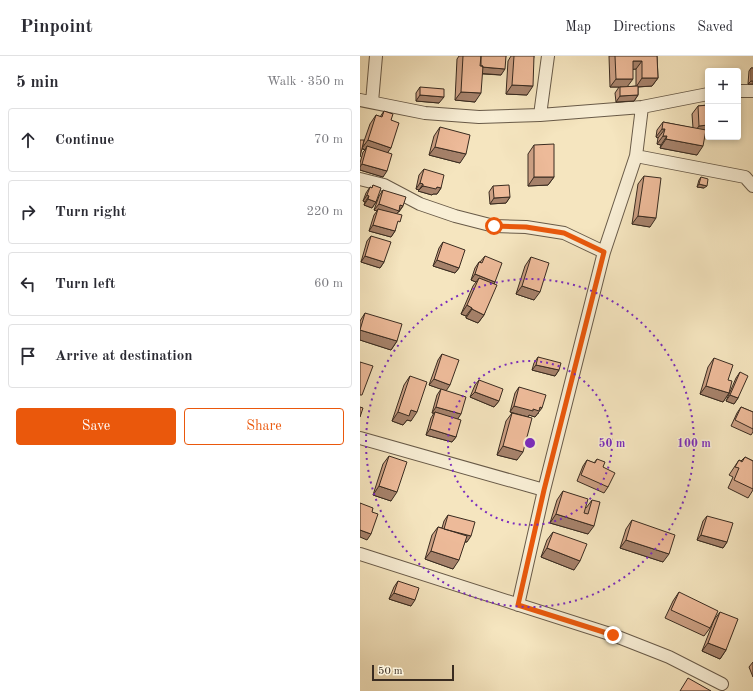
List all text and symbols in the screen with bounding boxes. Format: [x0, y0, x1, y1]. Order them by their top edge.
text: Pinpoint [20, 18, 93, 37]
text: Map [565, 20, 591, 34]
text: Directions [613, 20, 675, 34]
text: Saved [697, 20, 733, 34]
map controls [705, 68, 741, 140]
button: + [705, 68, 741, 104]
text: 5 min [16, 74, 59, 91]
text: Walk · 350 m [267, 75, 344, 88]
button: − [705, 104, 741, 140]
icon: ahead [17, 129, 39, 151]
text: Continue [55, 133, 114, 148]
text: 70 m [314, 133, 343, 146]
icon: right [17, 201, 39, 223]
text: Turn right [55, 205, 126, 220]
text: 220 m [306, 205, 343, 218]
route start [485, 217, 503, 235]
icon: left [17, 273, 39, 295]
text: Turn left [55, 277, 115, 292]
text: 60 m [314, 277, 343, 290]
icon: arrive [17, 345, 39, 367]
text: Arrive at destination [55, 349, 193, 364]
button: Save [16, 408, 176, 445]
button: Share [184, 408, 344, 445]
centre of rings [523, 436, 537, 450]
text: 50 m [599, 437, 626, 450]
text: 100 m [677, 438, 711, 450]
route end [604, 626, 622, 644]
scale bar [372, 663, 454, 682]
text: 50 m [378, 666, 403, 677]

